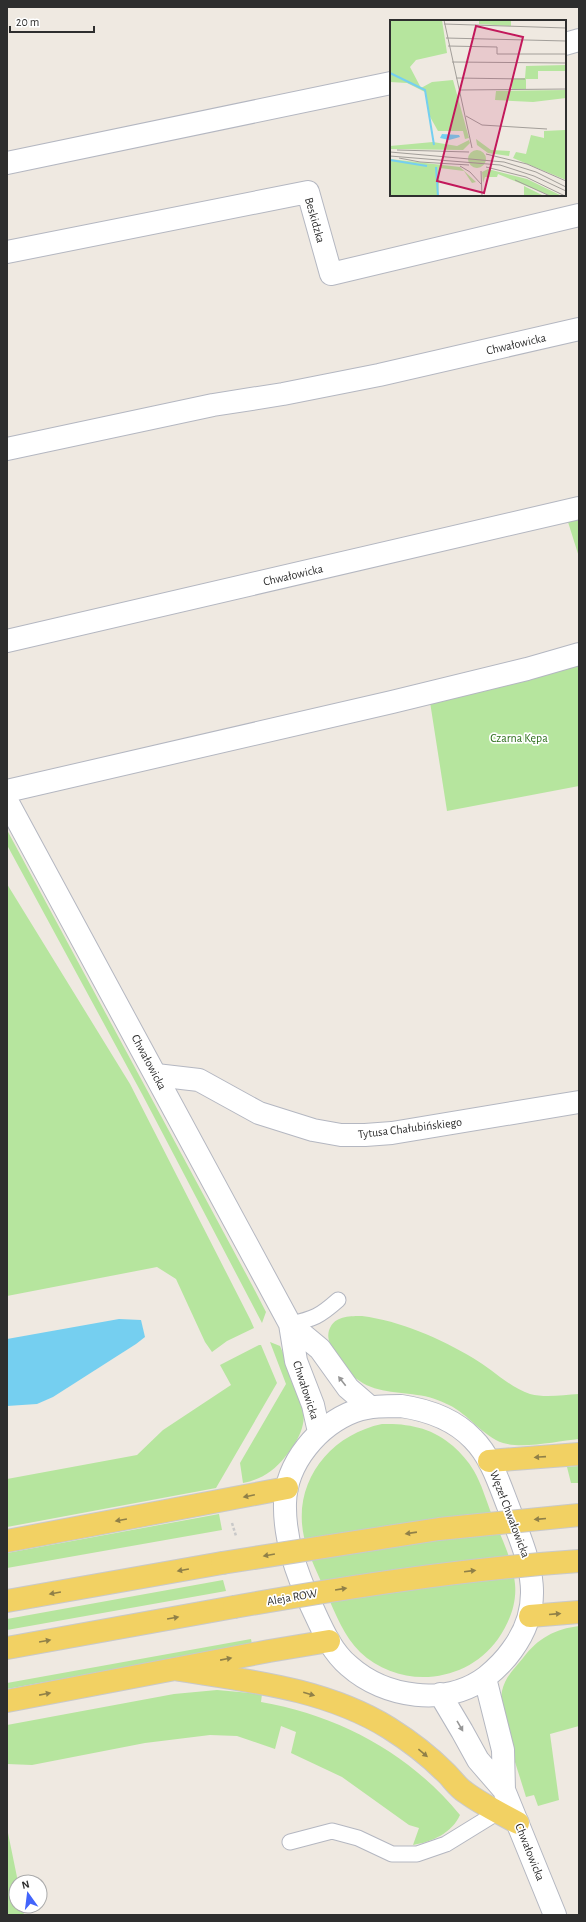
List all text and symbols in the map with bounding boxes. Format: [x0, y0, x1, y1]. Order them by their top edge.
scale bar [10, 8, 94, 34]
text: 20 m [16, 16, 39, 28]
inset map [390, 20, 566, 196]
street label: Beskidzka [303, 196, 327, 244]
street label: Chwałowicka [485, 331, 547, 357]
street label: Chwałowicka [262, 562, 324, 588]
park label: Czarna Kępa [490, 732, 548, 744]
street label: Chwałowicka [129, 1032, 169, 1092]
street label: Tytusa Chałubińskiego [357, 1116, 463, 1141]
street label: Chwałowicka [291, 1359, 321, 1421]
one-way arrow [338, 1375, 346, 1386]
one-way arrow [534, 1454, 546, 1461]
street label: Węzeł Chwałowicka [488, 1469, 532, 1560]
one-way arrow [242, 1493, 255, 1499]
one-way arrow [534, 1515, 546, 1522]
one-way arrow [115, 1517, 127, 1523]
one-way arrow [405, 1530, 417, 1536]
one-way arrow [263, 1552, 275, 1558]
one-way arrow [177, 1567, 189, 1573]
one-way arrow [464, 1568, 476, 1574]
one-way arrow [335, 1586, 347, 1592]
street label: Aleja ROW [266, 1587, 319, 1608]
one-way arrow [49, 1590, 61, 1596]
one-way arrow [549, 1611, 561, 1617]
one-way arrow [167, 1615, 180, 1621]
one-way arrow [39, 1638, 52, 1644]
one-way arrow [220, 1656, 232, 1662]
one-way arrow [39, 1690, 51, 1696]
one-way arrow [303, 1691, 315, 1697]
one-way arrow [456, 1720, 463, 1732]
one-way arrow [418, 1748, 429, 1757]
street label: Chwałowicka [513, 1822, 547, 1883]
north arrow [8, 1874, 48, 1914]
text: N [21, 1879, 31, 1891]

